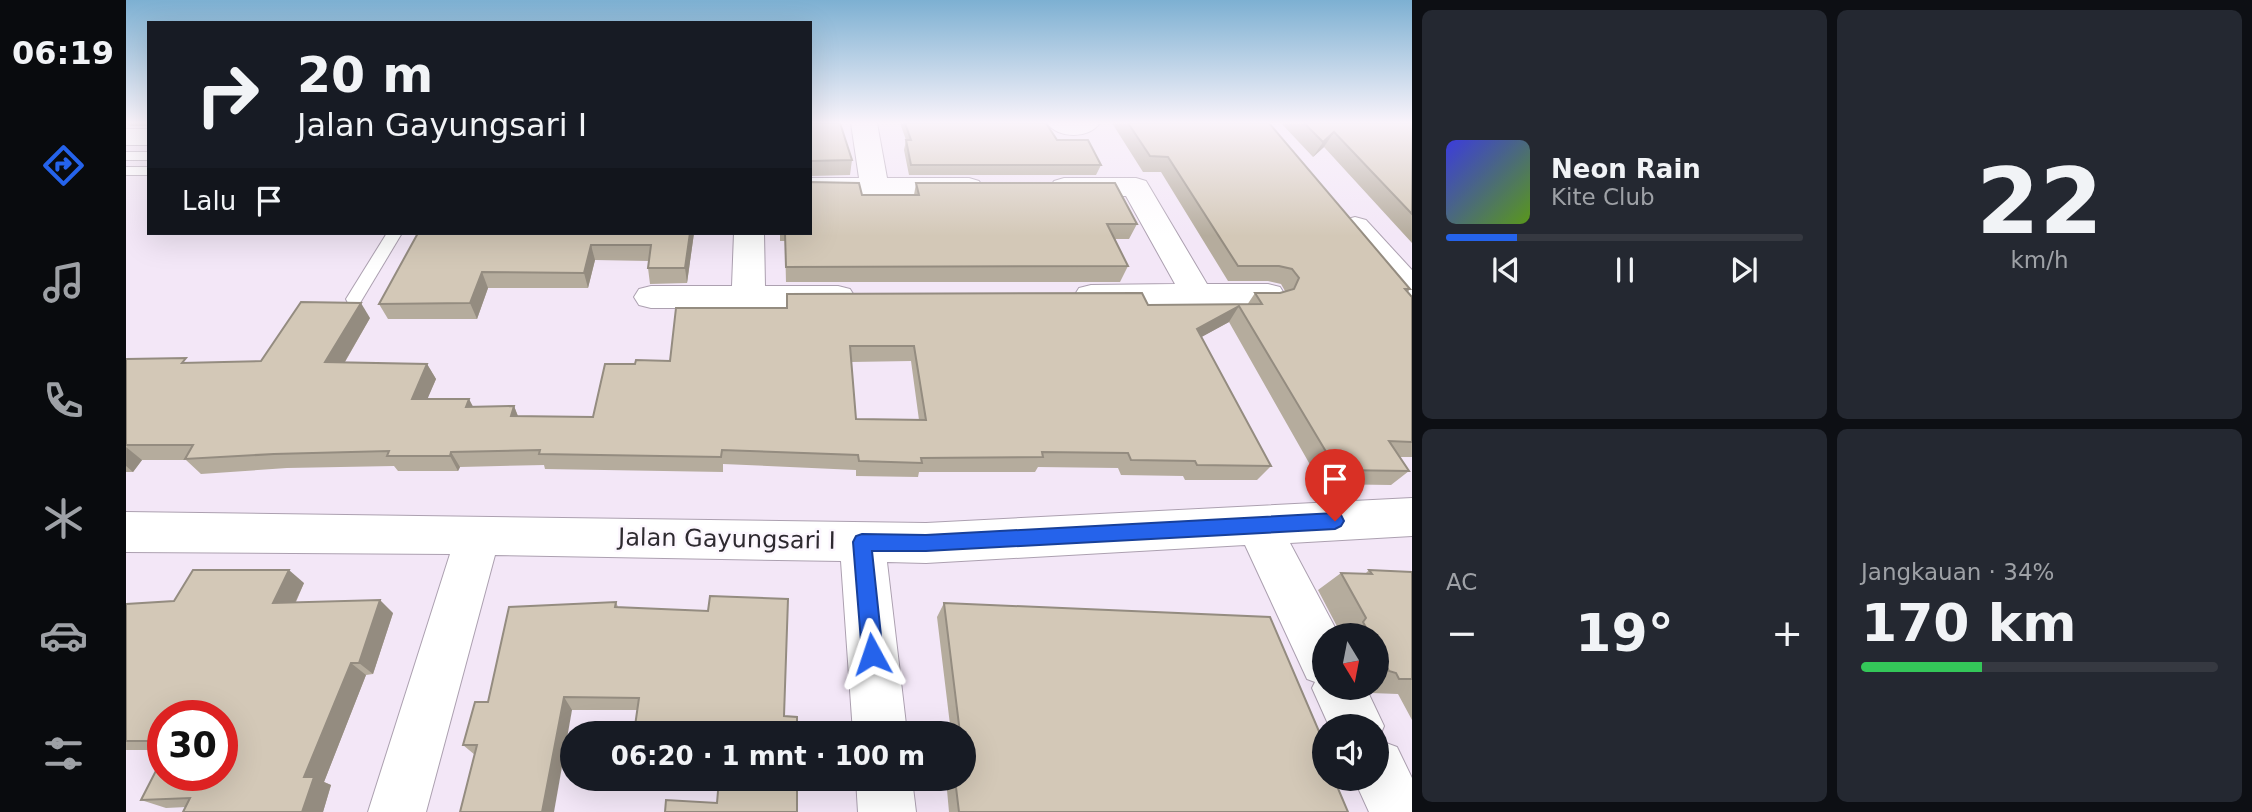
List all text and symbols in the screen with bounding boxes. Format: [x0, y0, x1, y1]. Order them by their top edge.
text: 06:19 [12, 34, 114, 72]
text: 20 m [297, 47, 433, 104]
icon: right [182, 49, 273, 140]
text: Jalan Gayungsari I [297, 106, 587, 144]
icon: directions [39, 141, 88, 190]
text: 22 [1976, 149, 2103, 254]
text: Neon Rain [1551, 154, 1701, 184]
icon: arrive [250, 182, 288, 220]
text: Kite Club [1551, 184, 1655, 210]
text: Lalu [182, 186, 236, 216]
text: km/h [2010, 247, 2069, 273]
icon: previous [1487, 251, 1525, 289]
icon: pause [1606, 251, 1644, 289]
icon: next [1725, 251, 1763, 289]
icon: music [39, 258, 88, 307]
icon: phone [39, 376, 88, 425]
pin [1305, 449, 1365, 521]
icon: arrive [1316, 460, 1354, 498]
icon: climate [39, 494, 88, 543]
street label: Jalan Gayungsari I [616, 523, 836, 555]
text: Jangkauan · 34% [1861, 559, 2054, 585]
text: AC [1446, 569, 1477, 595]
text: 170 km [1861, 593, 2076, 653]
text: 19° [1575, 603, 1674, 663]
icon: car [39, 611, 88, 660]
text: − [1446, 611, 1478, 655]
text: + [1771, 611, 1803, 655]
position arrow [835, 617, 909, 691]
north arrow [1312, 623, 1390, 700]
map controls [1312, 623, 1389, 791]
speed limit sign: 30 [147, 700, 238, 791]
button: sound [1312, 714, 1389, 791]
icon: filters [39, 729, 88, 778]
text: 06:20 · 1 mnt · 100 m [611, 741, 925, 771]

